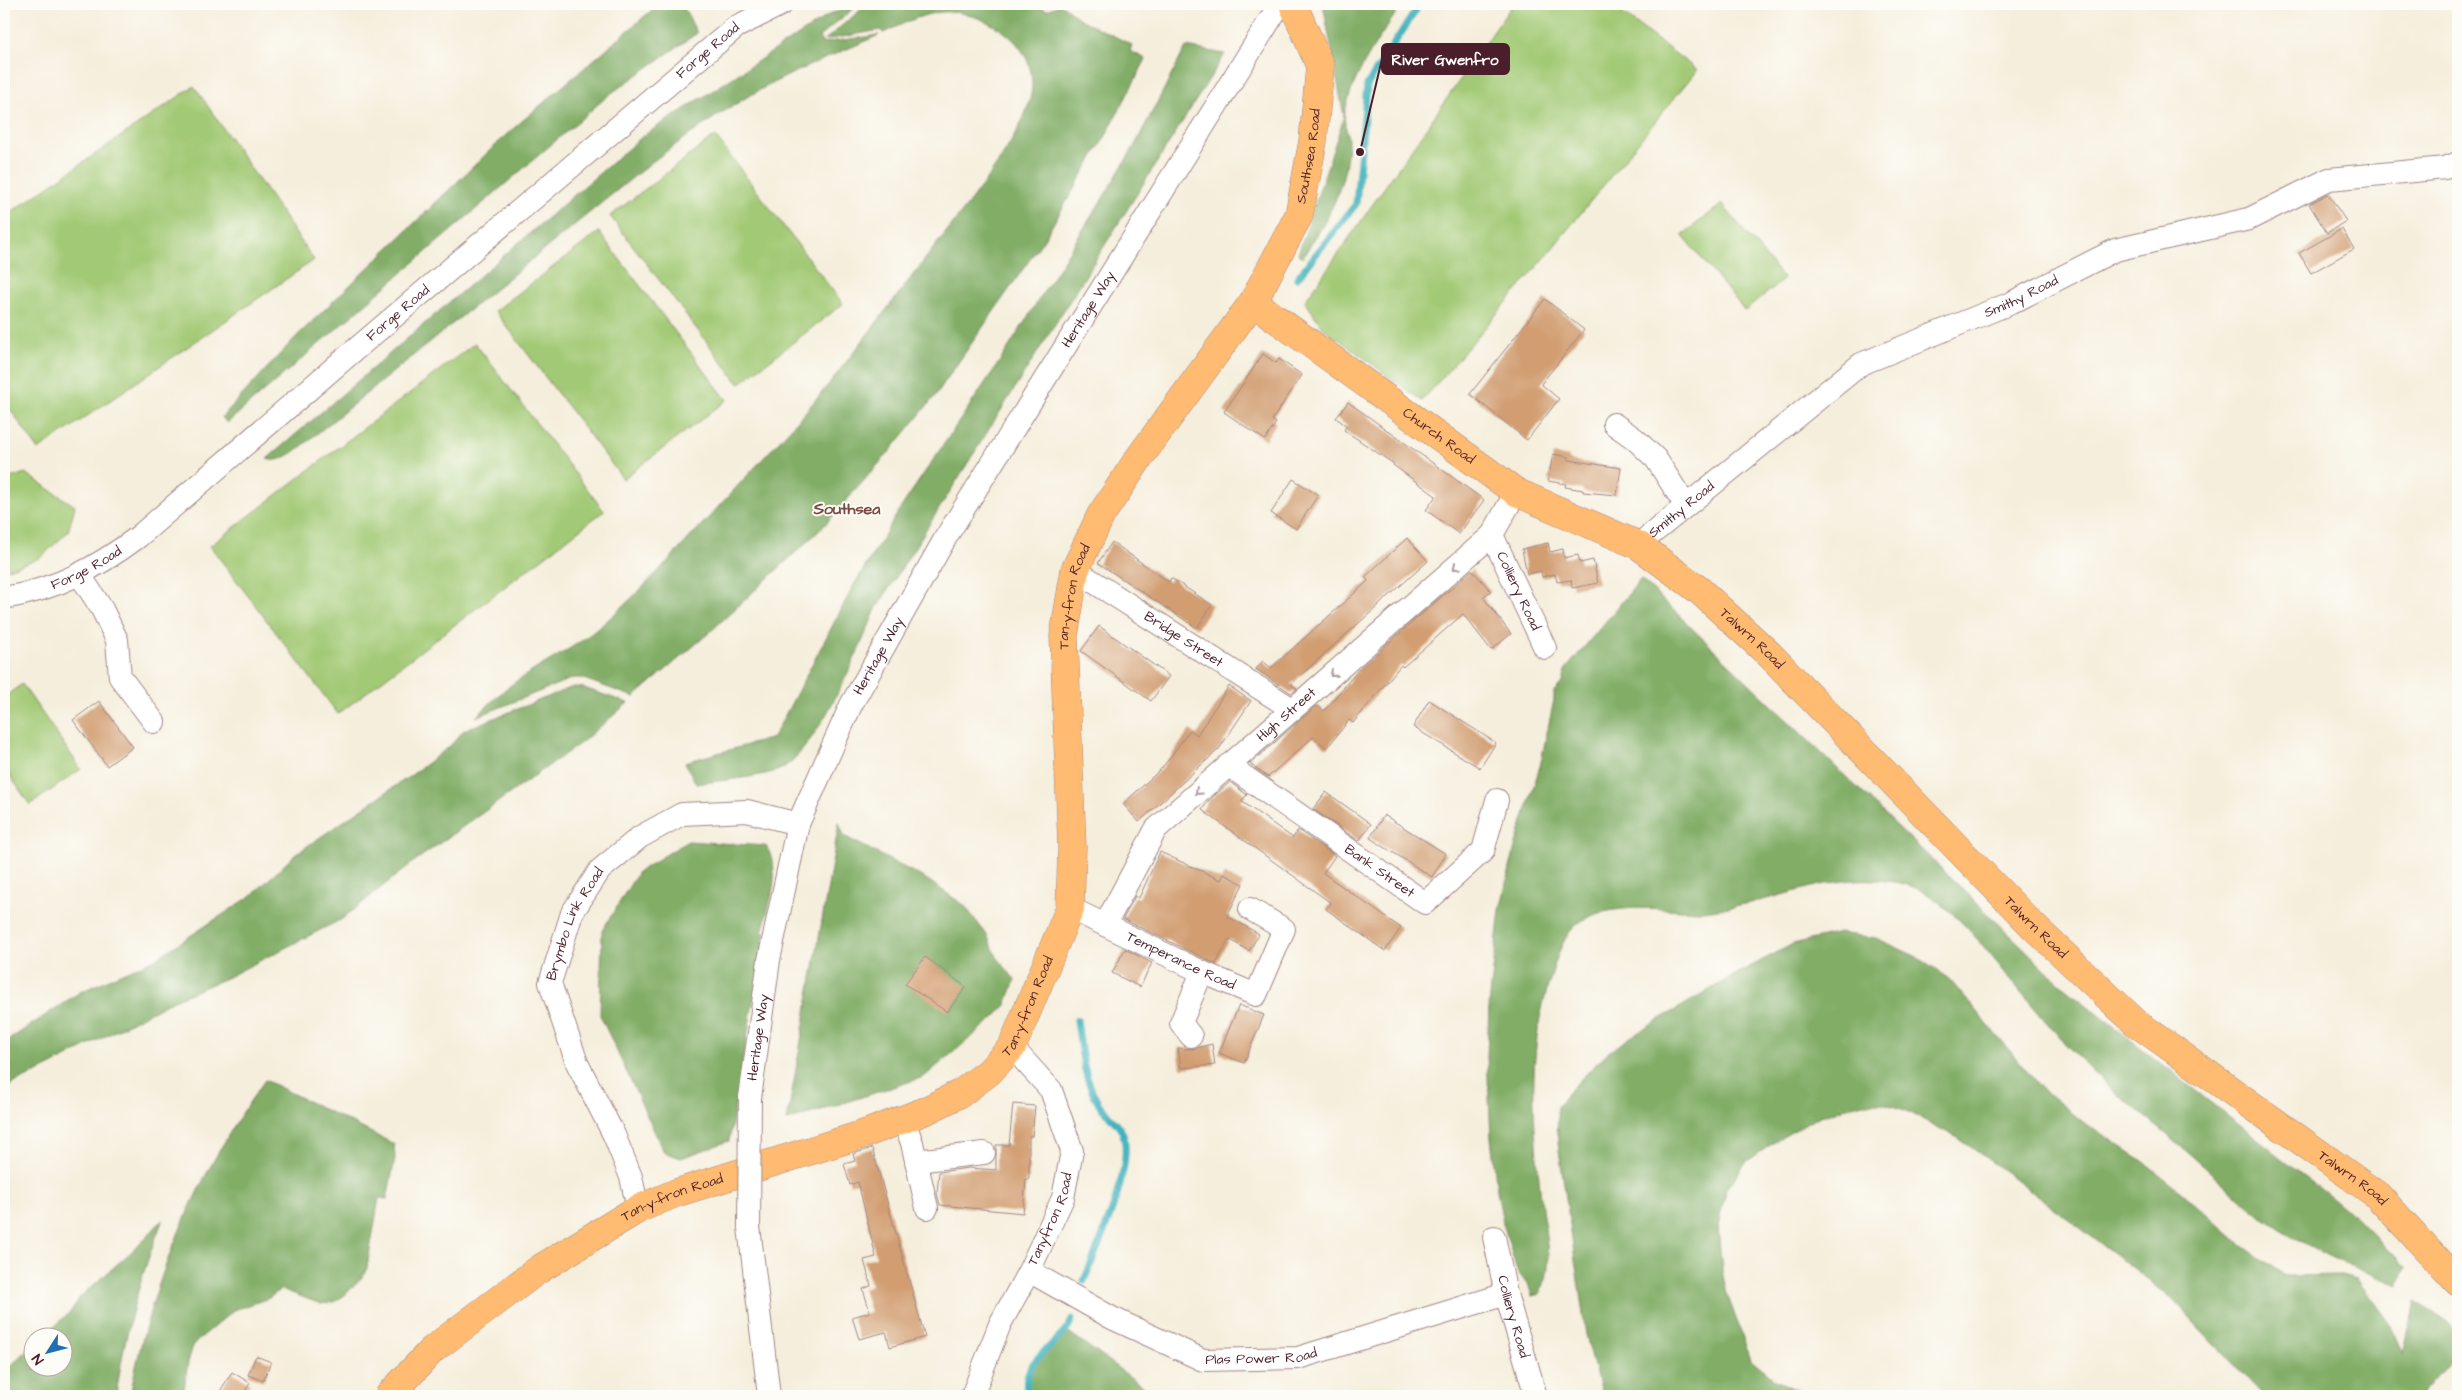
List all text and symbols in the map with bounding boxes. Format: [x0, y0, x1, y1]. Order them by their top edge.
street label: Forge Road [672, 18, 744, 84]
callout: River Gwenfro [1382, 44, 1509, 74]
text: River Gwenfro [1392, 50, 1499, 71]
street label: Southsea Road [1291, 108, 1326, 205]
street label: Heritage Way [1057, 267, 1120, 352]
street label: Smithy Road [1981, 271, 2062, 323]
street label: Forge Road [362, 280, 434, 346]
street label: Church Road [1398, 403, 1479, 469]
street label: Smithy Road [1644, 477, 1719, 543]
district label: Southsea [813, 498, 881, 520]
street label: Forge Road [48, 541, 126, 595]
street label: Tan-y-fron Road [1054, 541, 1096, 650]
street label: Colliery Road [1491, 548, 1545, 634]
one-way arrow [1452, 561, 1461, 570]
street label: Talwrn Road [1715, 603, 1789, 674]
street label: Bridge Street [1140, 607, 1227, 673]
street label: Heritage Way [849, 613, 909, 699]
one-way arrow [1330, 668, 1339, 677]
street label: High Street [1252, 683, 1321, 747]
one-way arrow [1194, 786, 1203, 795]
street label: Bank Street [1340, 840, 1419, 903]
street label: Brymbo Link Road [541, 863, 609, 983]
street label: Talwrn Road [1999, 892, 2072, 963]
street label: Temperance Road [1123, 927, 1239, 995]
street label: Tan-y-fron Road [997, 953, 1059, 1062]
street label: Heritage Way [742, 993, 774, 1082]
street label: Talwrn Road [2314, 1146, 2392, 1210]
street label: Tan-y-fron Road [618, 1169, 726, 1227]
street label: Tanyfron Road [1023, 1171, 1078, 1269]
street label: Colliery Road [1492, 1274, 1534, 1360]
north arrow [22, 1328, 72, 1378]
street label: Plas Power Road [1205, 1343, 1320, 1370]
text: N [27, 1349, 49, 1368]

